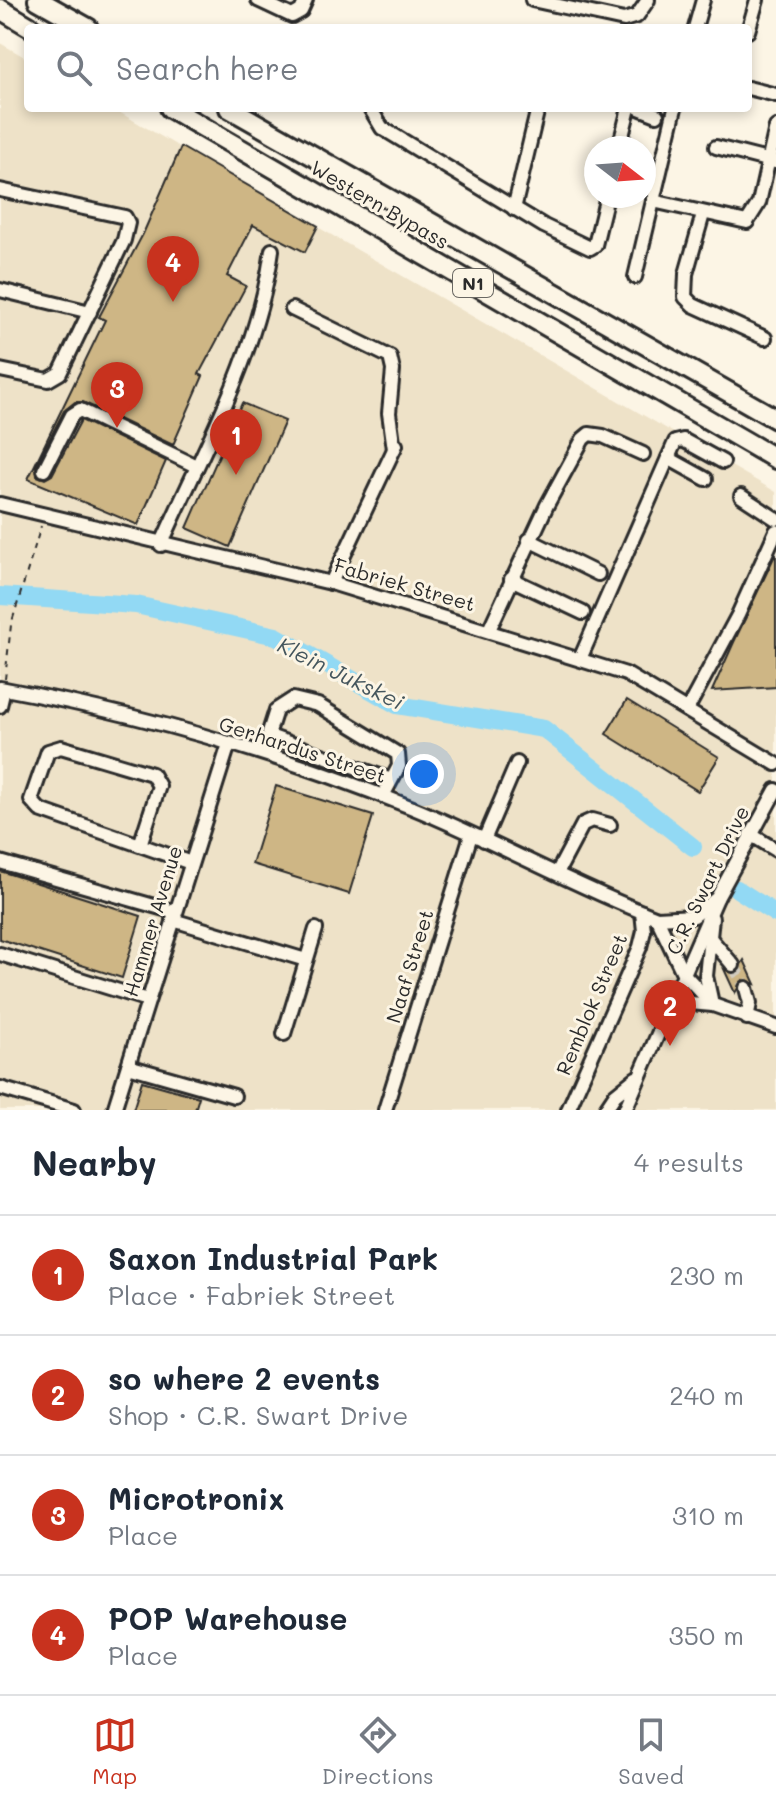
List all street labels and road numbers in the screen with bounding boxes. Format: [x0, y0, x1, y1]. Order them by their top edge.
street label: Western Bypass [306, 154, 454, 254]
road number: N1 [453, 269, 493, 297]
street label: Fabriek Street [331, 551, 479, 617]
street label: Gerhardus Street [216, 710, 390, 788]
street label: C.R. Swart Drive [660, 801, 754, 959]
street label: Hammer Avenue [117, 842, 187, 1000]
street label: Naaf Street [379, 906, 439, 1026]
street label: Remblok Street [549, 929, 633, 1079]

